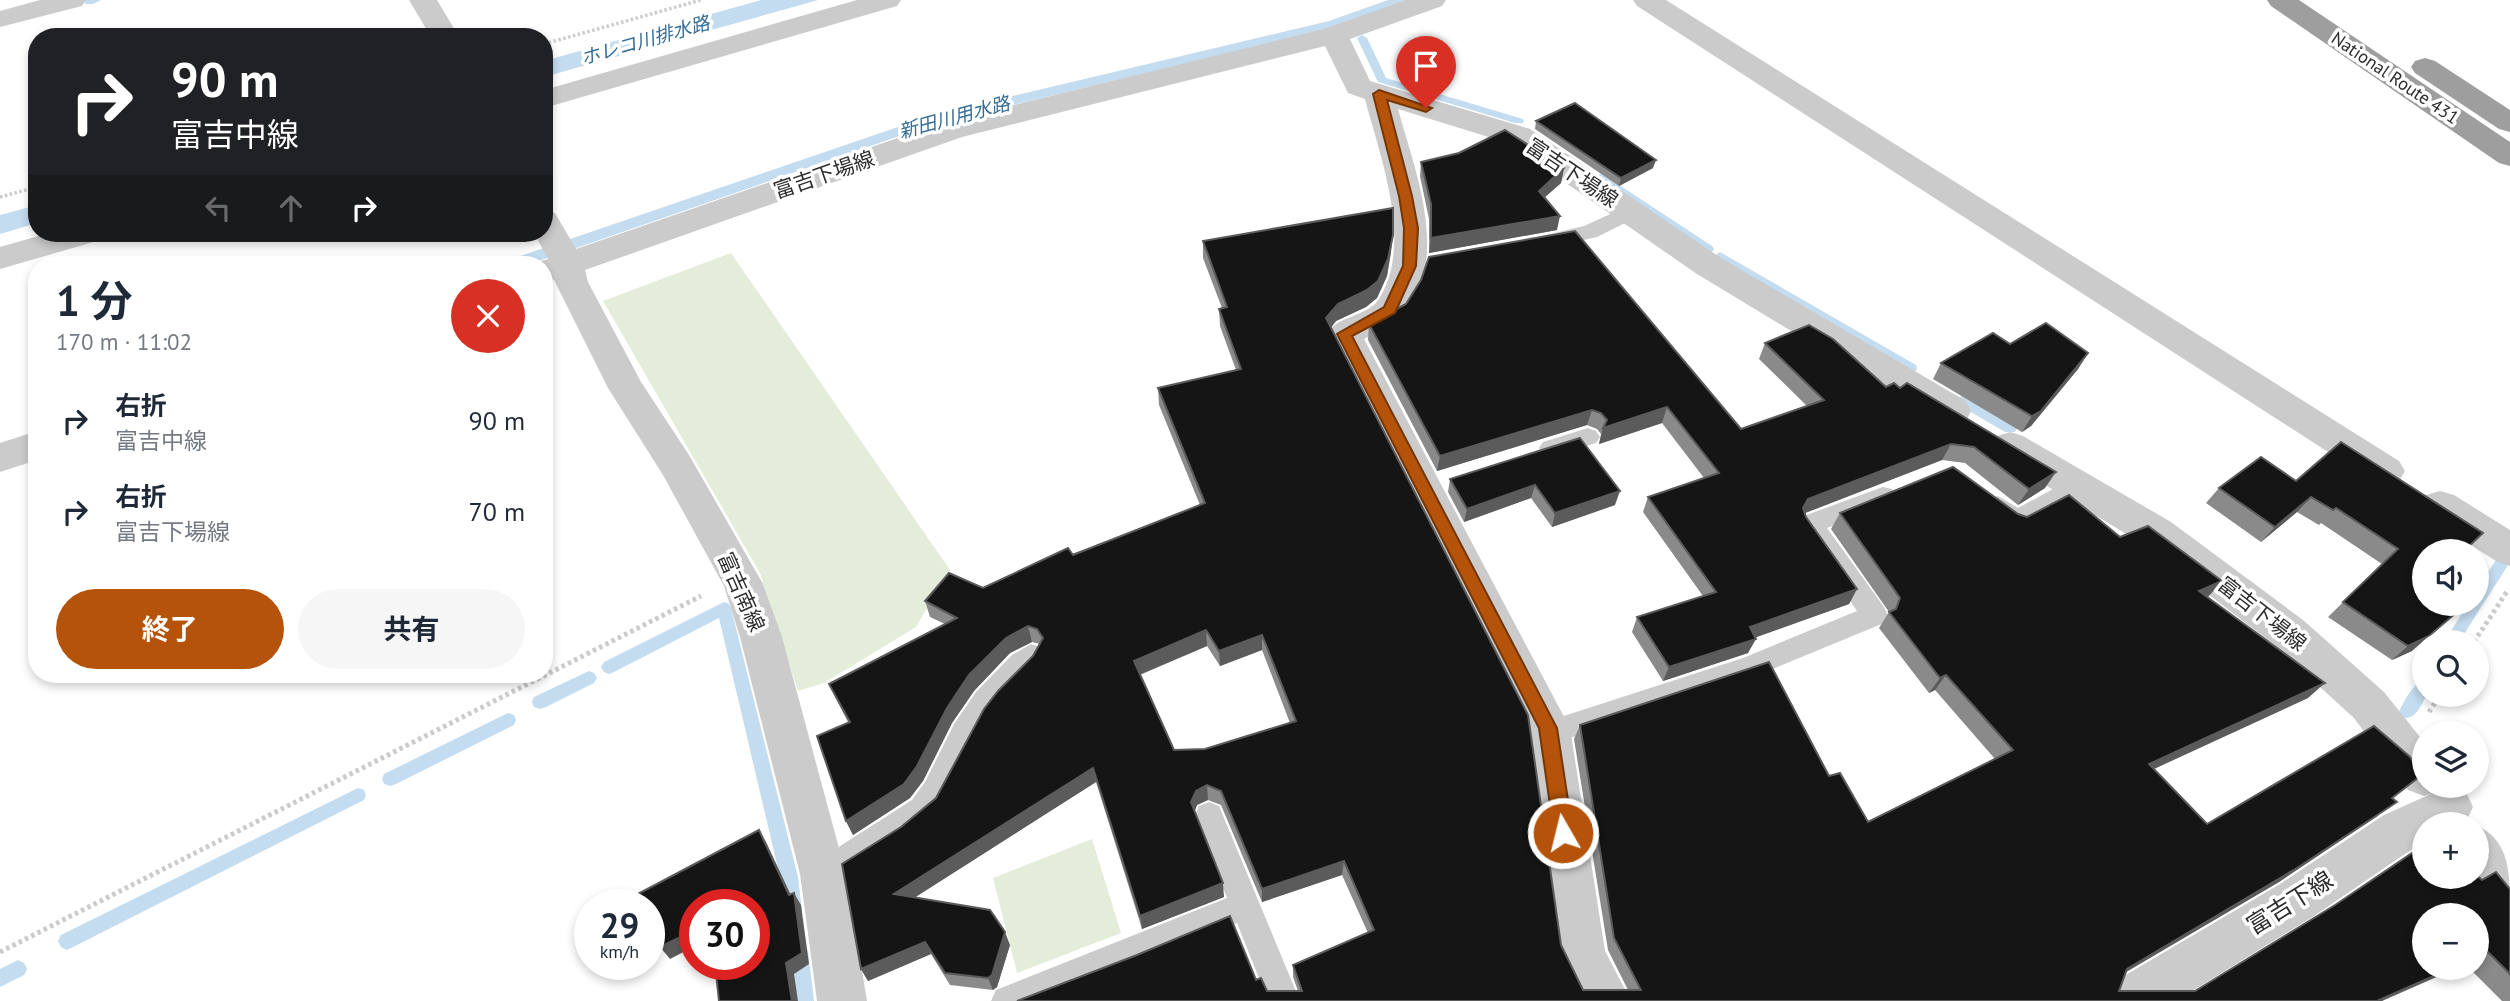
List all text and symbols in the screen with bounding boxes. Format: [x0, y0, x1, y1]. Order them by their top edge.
water label: ホレコ川排水路 [578, 10, 714, 70]
street label: National Route 431 [2327, 26, 2463, 129]
pin [1396, 36, 1456, 108]
text: 90 m [171, 47, 278, 111]
icon: arrive [1407, 47, 1445, 85]
icon: right [56, 56, 147, 147]
water label: 新田川用水路 [896, 90, 1014, 143]
text: 富吉中線 [171, 113, 299, 155]
street label: 富吉下場線 [1521, 132, 1623, 213]
street label: 富吉下場線 [770, 145, 878, 204]
icon: left [199, 189, 237, 227]
icon: ahead [272, 189, 310, 227]
icon: right [345, 189, 383, 227]
text: 1 分 [56, 273, 132, 328]
button: close [451, 279, 525, 353]
text: 170 m · 11:02 [56, 327, 192, 356]
text: 右折 [115, 389, 167, 422]
icon: right [56, 402, 94, 440]
text: 90 m [469, 404, 525, 437]
text: 富吉中線 [115, 426, 207, 455]
text: 右折 [115, 480, 167, 513]
icon: right [56, 493, 94, 531]
text: 70 m [469, 495, 525, 528]
text: 富吉下場線 [115, 517, 230, 546]
map controls [2412, 539, 2489, 980]
button: sound [2412, 539, 2489, 616]
street label: 富吉南線 [712, 548, 771, 636]
street label: 富吉下場線 [2213, 571, 2312, 657]
button: 終了 [56, 589, 284, 669]
button: 共有 [298, 589, 525, 669]
button: search [2412, 630, 2489, 707]
button: layers [2412, 721, 2489, 798]
position arrow [1526, 796, 1600, 870]
button: + [2412, 812, 2489, 889]
street label: 富吉下線 [2241, 864, 2339, 941]
speed limit sign: 30 [679, 889, 770, 980]
text: 29 [600, 902, 639, 948]
button: − [2412, 903, 2489, 980]
text: km/h [600, 940, 639, 963]

